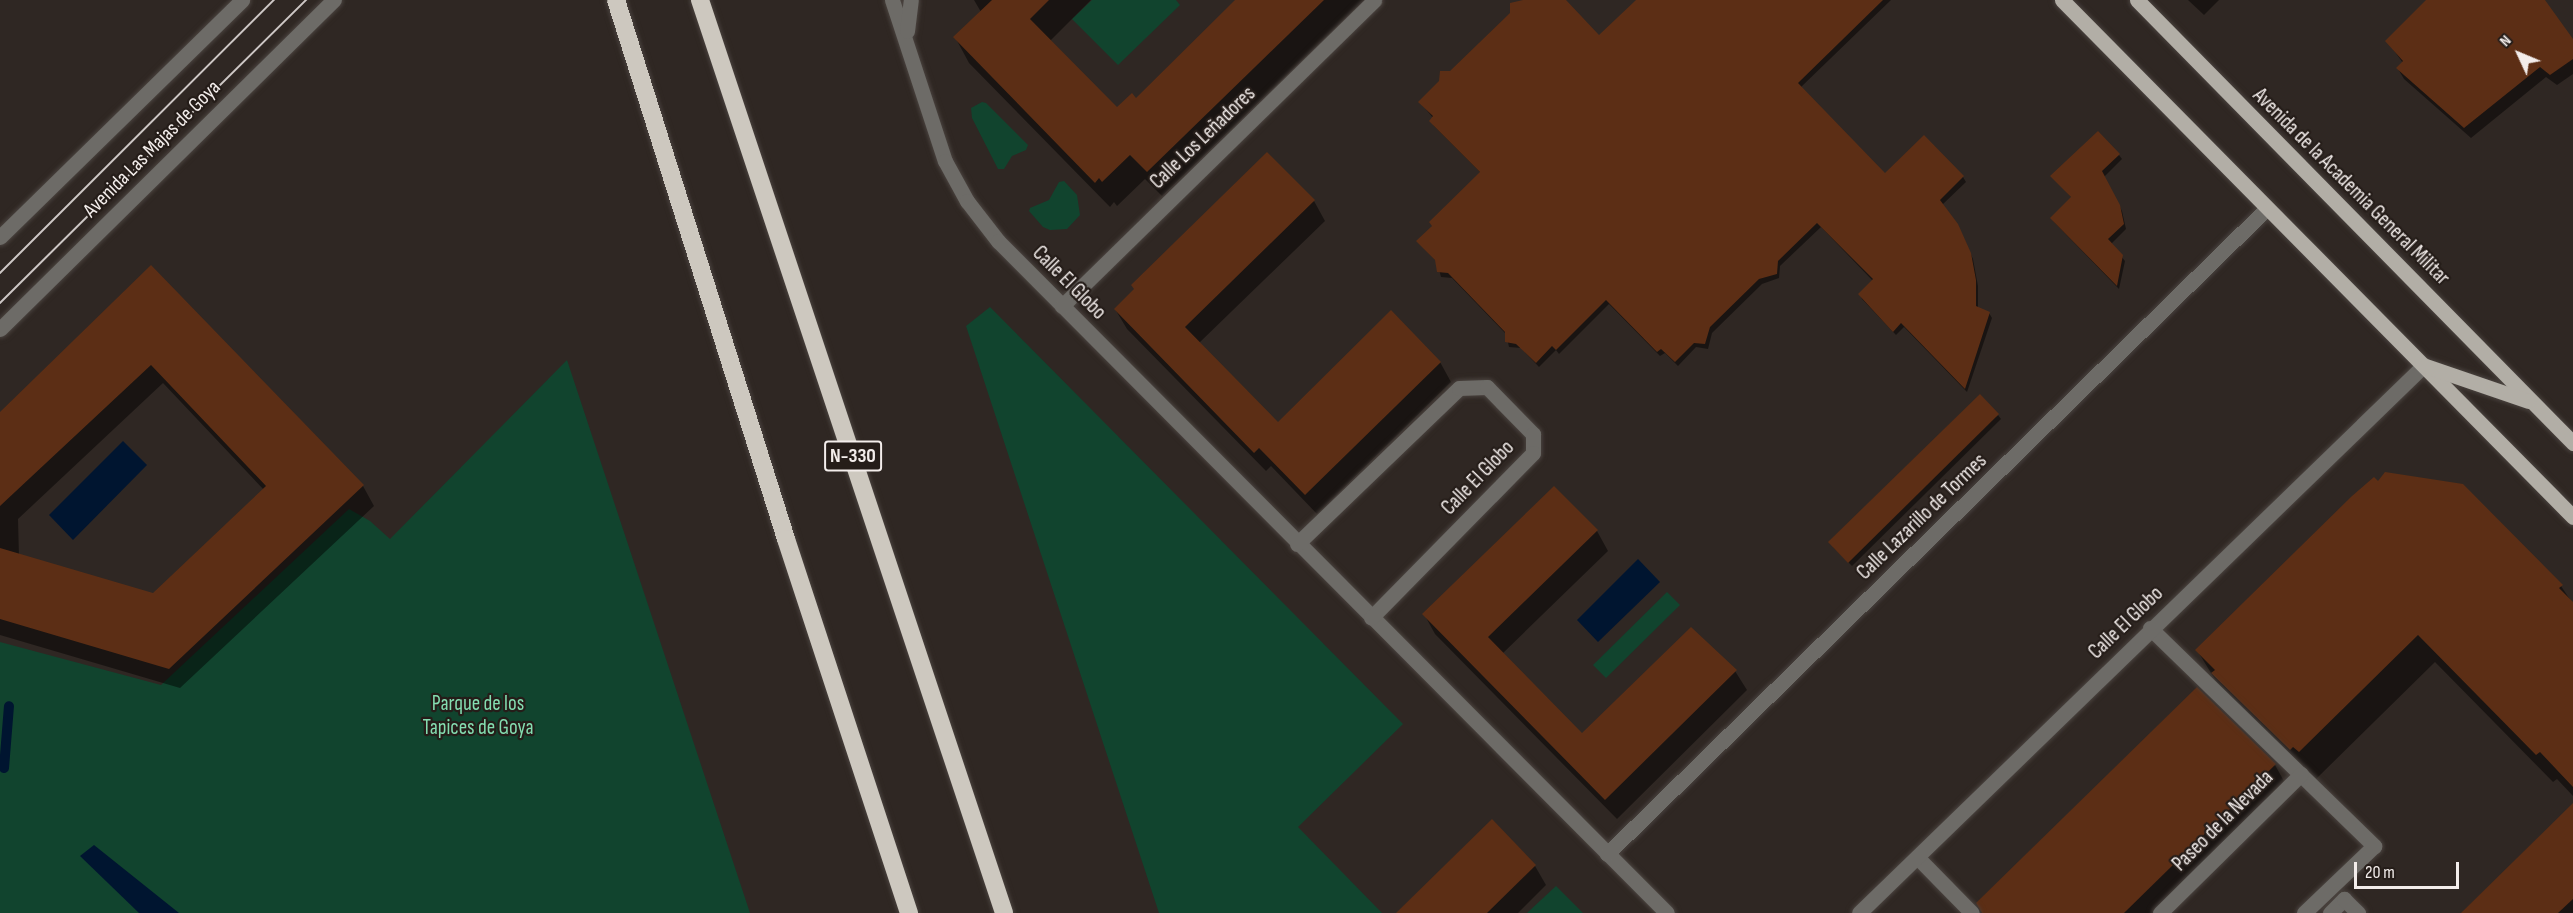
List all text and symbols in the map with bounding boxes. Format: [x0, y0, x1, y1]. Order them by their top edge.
north arrow [2489, 24, 2549, 84]
text: N [2496, 31, 2515, 51]
street label: Avenida Las Majas de Goya [78, 75, 226, 223]
street label: Calle Los Leñadores [1145, 81, 1261, 195]
street label: Avenida de la Academia General Militar [2247, 83, 2455, 291]
street label: Calle El Globo [1027, 241, 1111, 325]
street label: Calle El Globo [1436, 435, 1520, 521]
road number: N-330 [823, 439, 883, 473]
street label: Calle Lazarillo de Tormes [1852, 449, 1992, 585]
street label: Calle El Globo [2083, 581, 2169, 665]
park label: Parque de los Tapices de Goya [423, 691, 533, 741]
street label: Paseo de la Nevada [2167, 765, 2279, 877]
scale bar [2357, 850, 2462, 888]
text: 20 m [2365, 862, 2395, 883]

